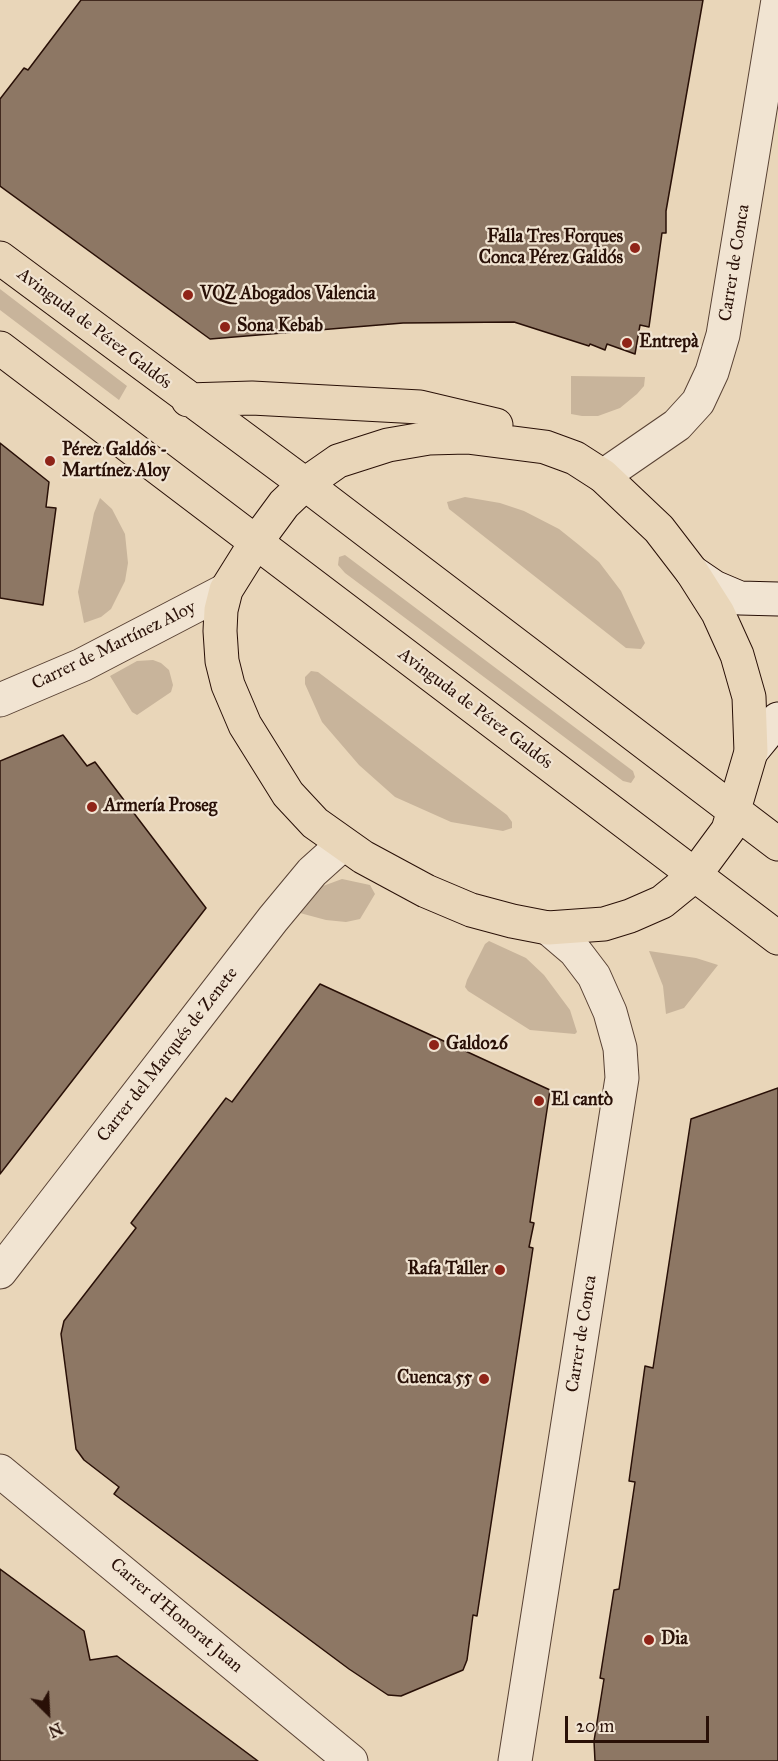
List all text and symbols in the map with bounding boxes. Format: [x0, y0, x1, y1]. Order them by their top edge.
street label: Carrer de Conca [715, 203, 755, 323]
place label: Falla Tres Forques Conca Pérez Galdós [479, 227, 623, 270]
marker: Falla Tres Forques Conca Pérez Galdós [628, 241, 642, 255]
street label: Avinguda de Pérez Galdós [12, 264, 176, 394]
place label: VQZ Abogados Valencia [200, 284, 376, 306]
marker: VQZ Abogados Valencia [181, 288, 195, 302]
place label: Sona Kebab [237, 316, 323, 338]
marker: Sona Kebab [218, 320, 232, 334]
place label: Entrepà [639, 332, 699, 354]
marker: Entrepà [620, 336, 634, 350]
place label: Pérez Galdós - Martínez Aloy [62, 440, 170, 482]
marker: Pérez Galdós - Martínez Aloy [43, 454, 57, 468]
street label: Carrer de Martínez Aloy [28, 597, 200, 695]
street label: Avinguda de Pérez Galdós [393, 644, 557, 774]
place label: Armería Proseg [104, 796, 217, 818]
marker: Armería Proseg [85, 800, 99, 814]
street label: Carrer del Marqués de Zenete [93, 963, 243, 1147]
place label: Galdo26 [446, 1034, 508, 1056]
marker: Galdo26 [427, 1038, 441, 1052]
place label: El cantò [551, 1090, 613, 1112]
marker: El cantò [532, 1094, 546, 1108]
place label: Rafa Taller [407, 1259, 488, 1281]
marker: Rafa Taller [493, 1263, 507, 1277]
street label: Carrer de Conca [562, 1274, 602, 1394]
place label: Cuenca 55 [397, 1368, 472, 1390]
marker: Cuenca 55 [477, 1372, 491, 1386]
street label: Carrer d'Honorat Juan [105, 1554, 247, 1678]
place label: Dia [661, 1629, 688, 1651]
marker: Dia [642, 1633, 656, 1647]
north arrow [18, 1683, 78, 1743]
scale bar [568, 1704, 712, 1742]
text: 20 m [576, 1715, 614, 1737]
text: N [45, 1718, 66, 1741]

